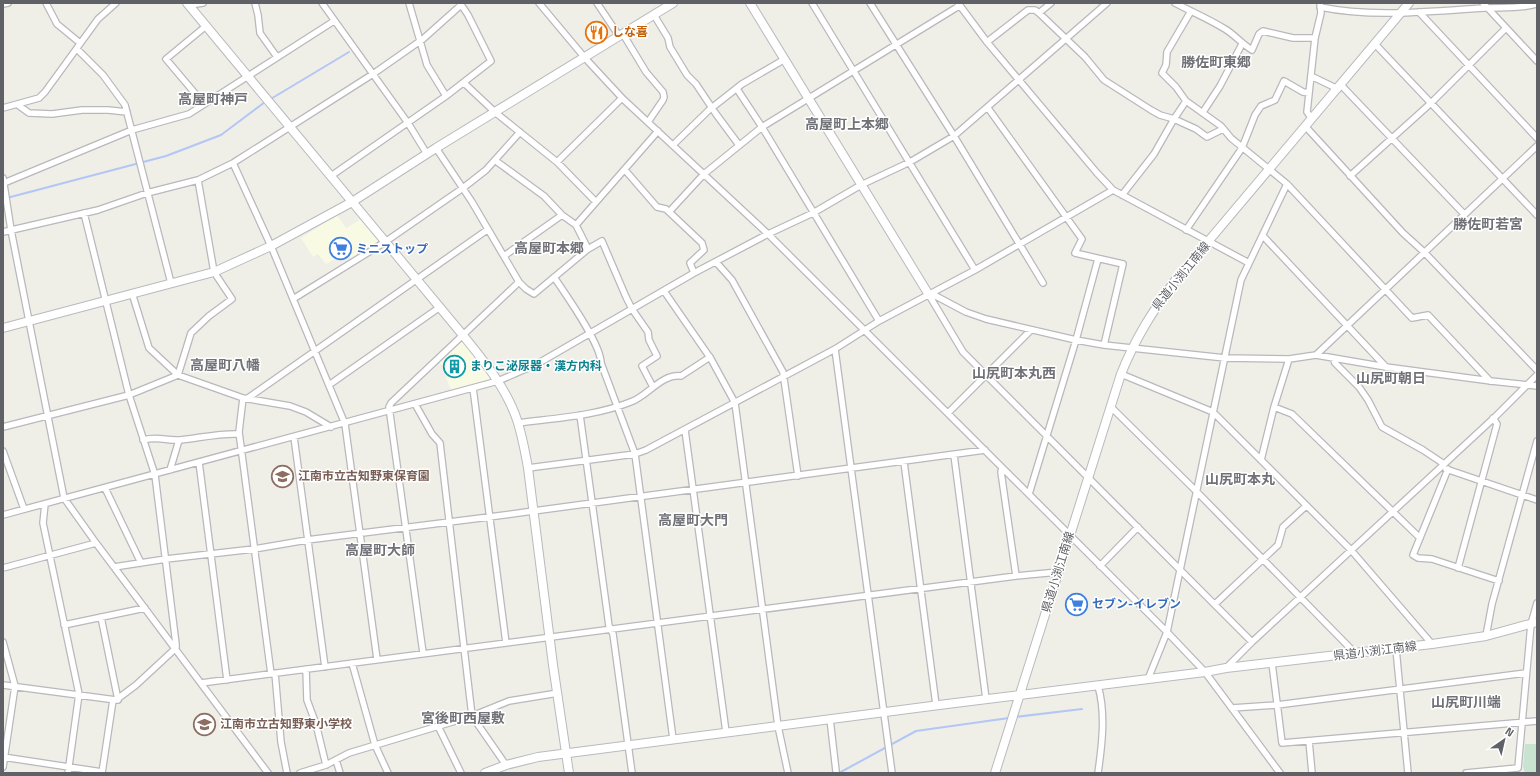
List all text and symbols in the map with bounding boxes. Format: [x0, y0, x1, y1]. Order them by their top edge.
restaurant icon: しな喜 [584, 19, 610, 45]
place label: しな喜 [612, 22, 648, 41]
district label: 勝佐町東郷 [1181, 51, 1251, 72]
district label: 高屋町神戸 [178, 88, 248, 109]
district label: 高屋町上本郷 [805, 113, 889, 134]
district label: 勝佐町若宮 [1453, 213, 1523, 234]
supermarket icon: ミニストップ [328, 236, 354, 262]
district label: 高屋町本郷 [514, 237, 584, 258]
street label: 県道小渕江南線 [1147, 237, 1214, 314]
place label: ミニストップ [356, 239, 428, 258]
building icon: まりこ泌尿器・漢方内科 [441, 353, 467, 379]
district label: 高屋町八幡 [190, 354, 260, 375]
place label: まりこ泌尿器・漢方内科 [470, 356, 602, 375]
district label: 山尻町本丸西 [972, 362, 1056, 383]
district label: 山尻町朝日 [1356, 367, 1426, 388]
school or university icon: 江南市立古知野東保育園 [270, 463, 296, 489]
place label: 江南市立古知野東保育園 [298, 466, 430, 485]
district label: 山尻町本丸 [1205, 468, 1275, 489]
district label: 高屋町大門 [658, 509, 728, 530]
street label: 県道小渕江南線 [1036, 529, 1079, 615]
district label: 高屋町大師 [345, 539, 415, 560]
supermarket icon: セブン-イレブン [1064, 591, 1090, 617]
place label: セブン-イレブン [1092, 594, 1181, 613]
street label: 県道小渕江南線 [1332, 636, 1418, 665]
district label: 山尻町川端 [1431, 691, 1501, 712]
district label: 宮後町西屋敷 [421, 707, 505, 728]
school or university icon: 江南市立古知野東小学校 [192, 711, 218, 737]
place label: 江南市立古知野東小学校 [220, 714, 352, 733]
north arrow [1484, 720, 1524, 760]
text: N [1502, 723, 1517, 740]

